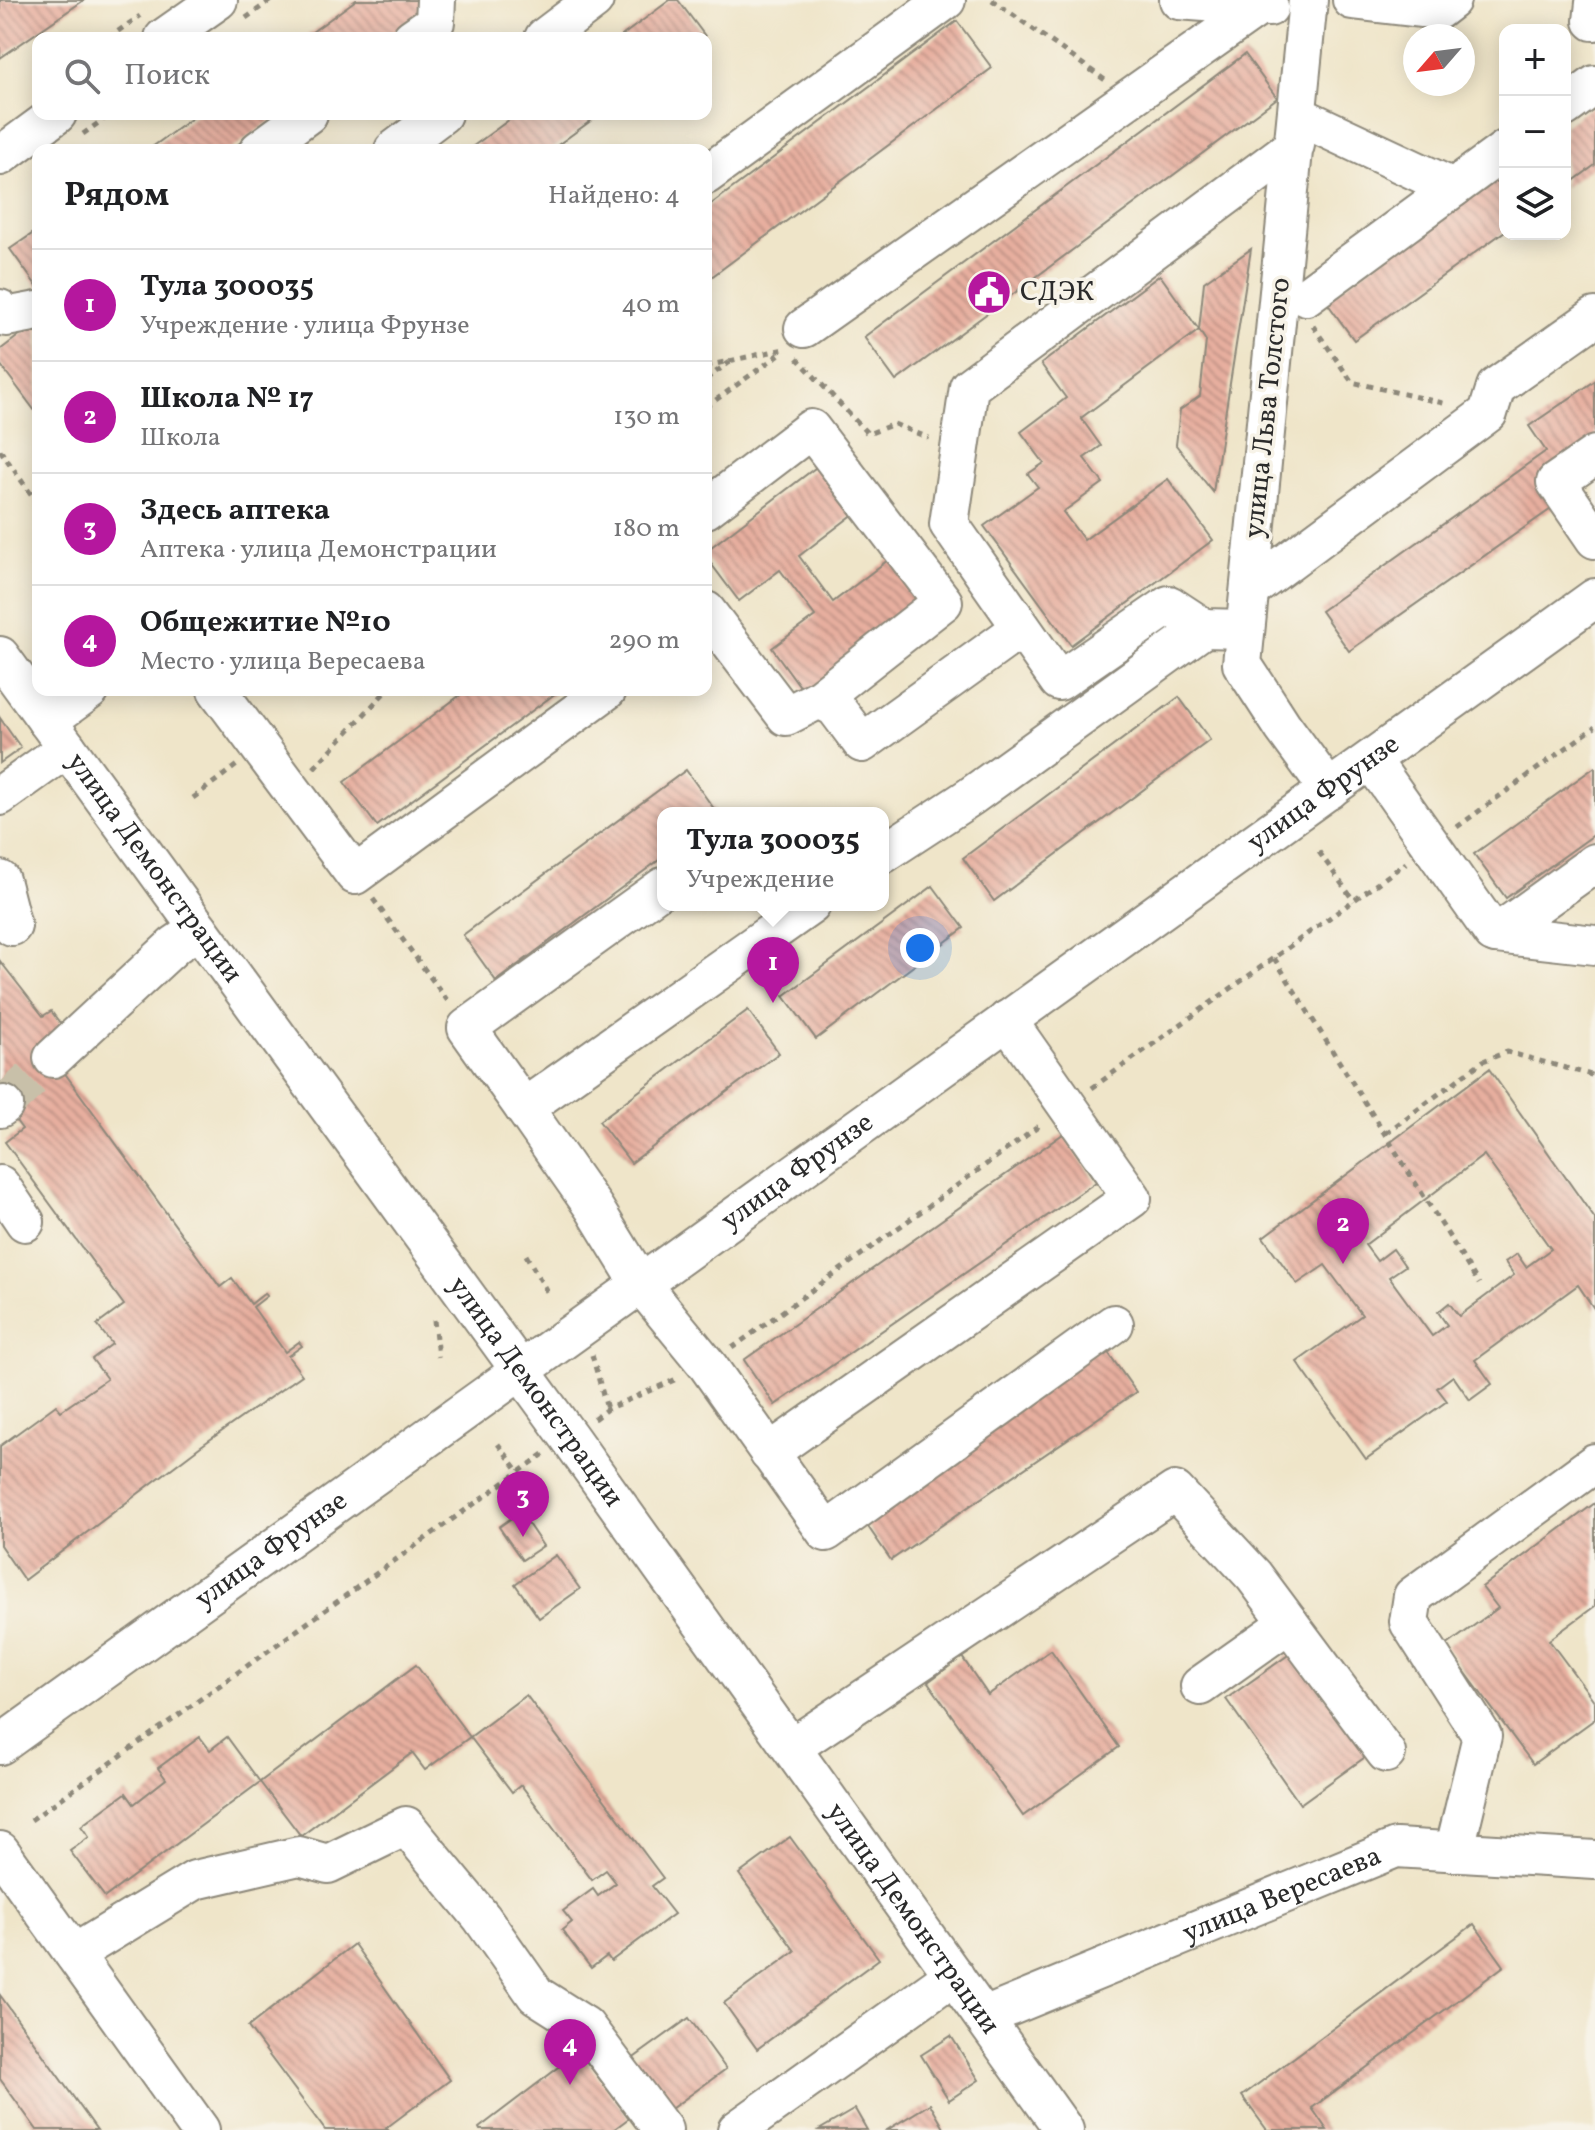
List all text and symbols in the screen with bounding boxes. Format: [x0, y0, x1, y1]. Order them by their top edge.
north arrow [1403, 24, 1475, 96]
map controls [1499, 24, 1571, 240]
button: + [1499, 24, 1571, 96]
search box [32, 32, 712, 120]
icon: search [60, 54, 104, 98]
text: Поиск [124, 55, 210, 97]
button: − [1499, 96, 1571, 168]
button: layers [1499, 168, 1571, 240]
text: Рядом [64, 173, 169, 220]
text: Найдено: 4 [548, 178, 680, 214]
text: Тула 300035 [140, 266, 314, 308]
public building icon: СДЭК [965, 268, 1013, 316]
place label: СДЭК [1020, 273, 1094, 312]
street label: улица Льва Толстого [1235, 276, 1301, 540]
text: 1 [85, 287, 95, 323]
text: 40 m [621, 287, 680, 323]
text: Учреждение · улица Фрунзе [140, 308, 470, 344]
text: Школа № 17 [140, 378, 314, 420]
text: 2 [83, 399, 97, 435]
text: 130 m [613, 399, 680, 435]
text: Школа [140, 420, 221, 456]
text: Здесь аптека [140, 490, 330, 532]
text: 3 [83, 511, 97, 547]
text: 180 m [613, 511, 680, 547]
text: Аптека · улица Демонстрации [140, 532, 497, 568]
text: Общежитие №10 [140, 602, 391, 644]
text: 4 [82, 623, 98, 659]
text: 290 m [608, 623, 680, 659]
text: Место · улица Вересаева [140, 644, 426, 680]
street label: улица Фрунзе [1239, 725, 1408, 862]
street label: улица Демонстрации [57, 745, 251, 991]
popup [657, 807, 889, 911]
text: Тула 300035 [686, 820, 860, 862]
text: Учреждение [686, 862, 834, 898]
your location [900, 928, 940, 968]
pin: 1 [747, 937, 799, 1003]
street label: улица Фрунзе [713, 1103, 882, 1240]
pin: 2 [1317, 1198, 1369, 1264]
street label: улица Демонстрации [439, 1268, 633, 1515]
pin: 3 [497, 1471, 549, 1537]
street label: улица Фрунзе [187, 1482, 355, 1618]
street label: улица Демонстрации [817, 1795, 1009, 2042]
street label: улица Вересаева [1177, 1837, 1387, 1953]
pin: 4 [544, 2019, 596, 2085]

